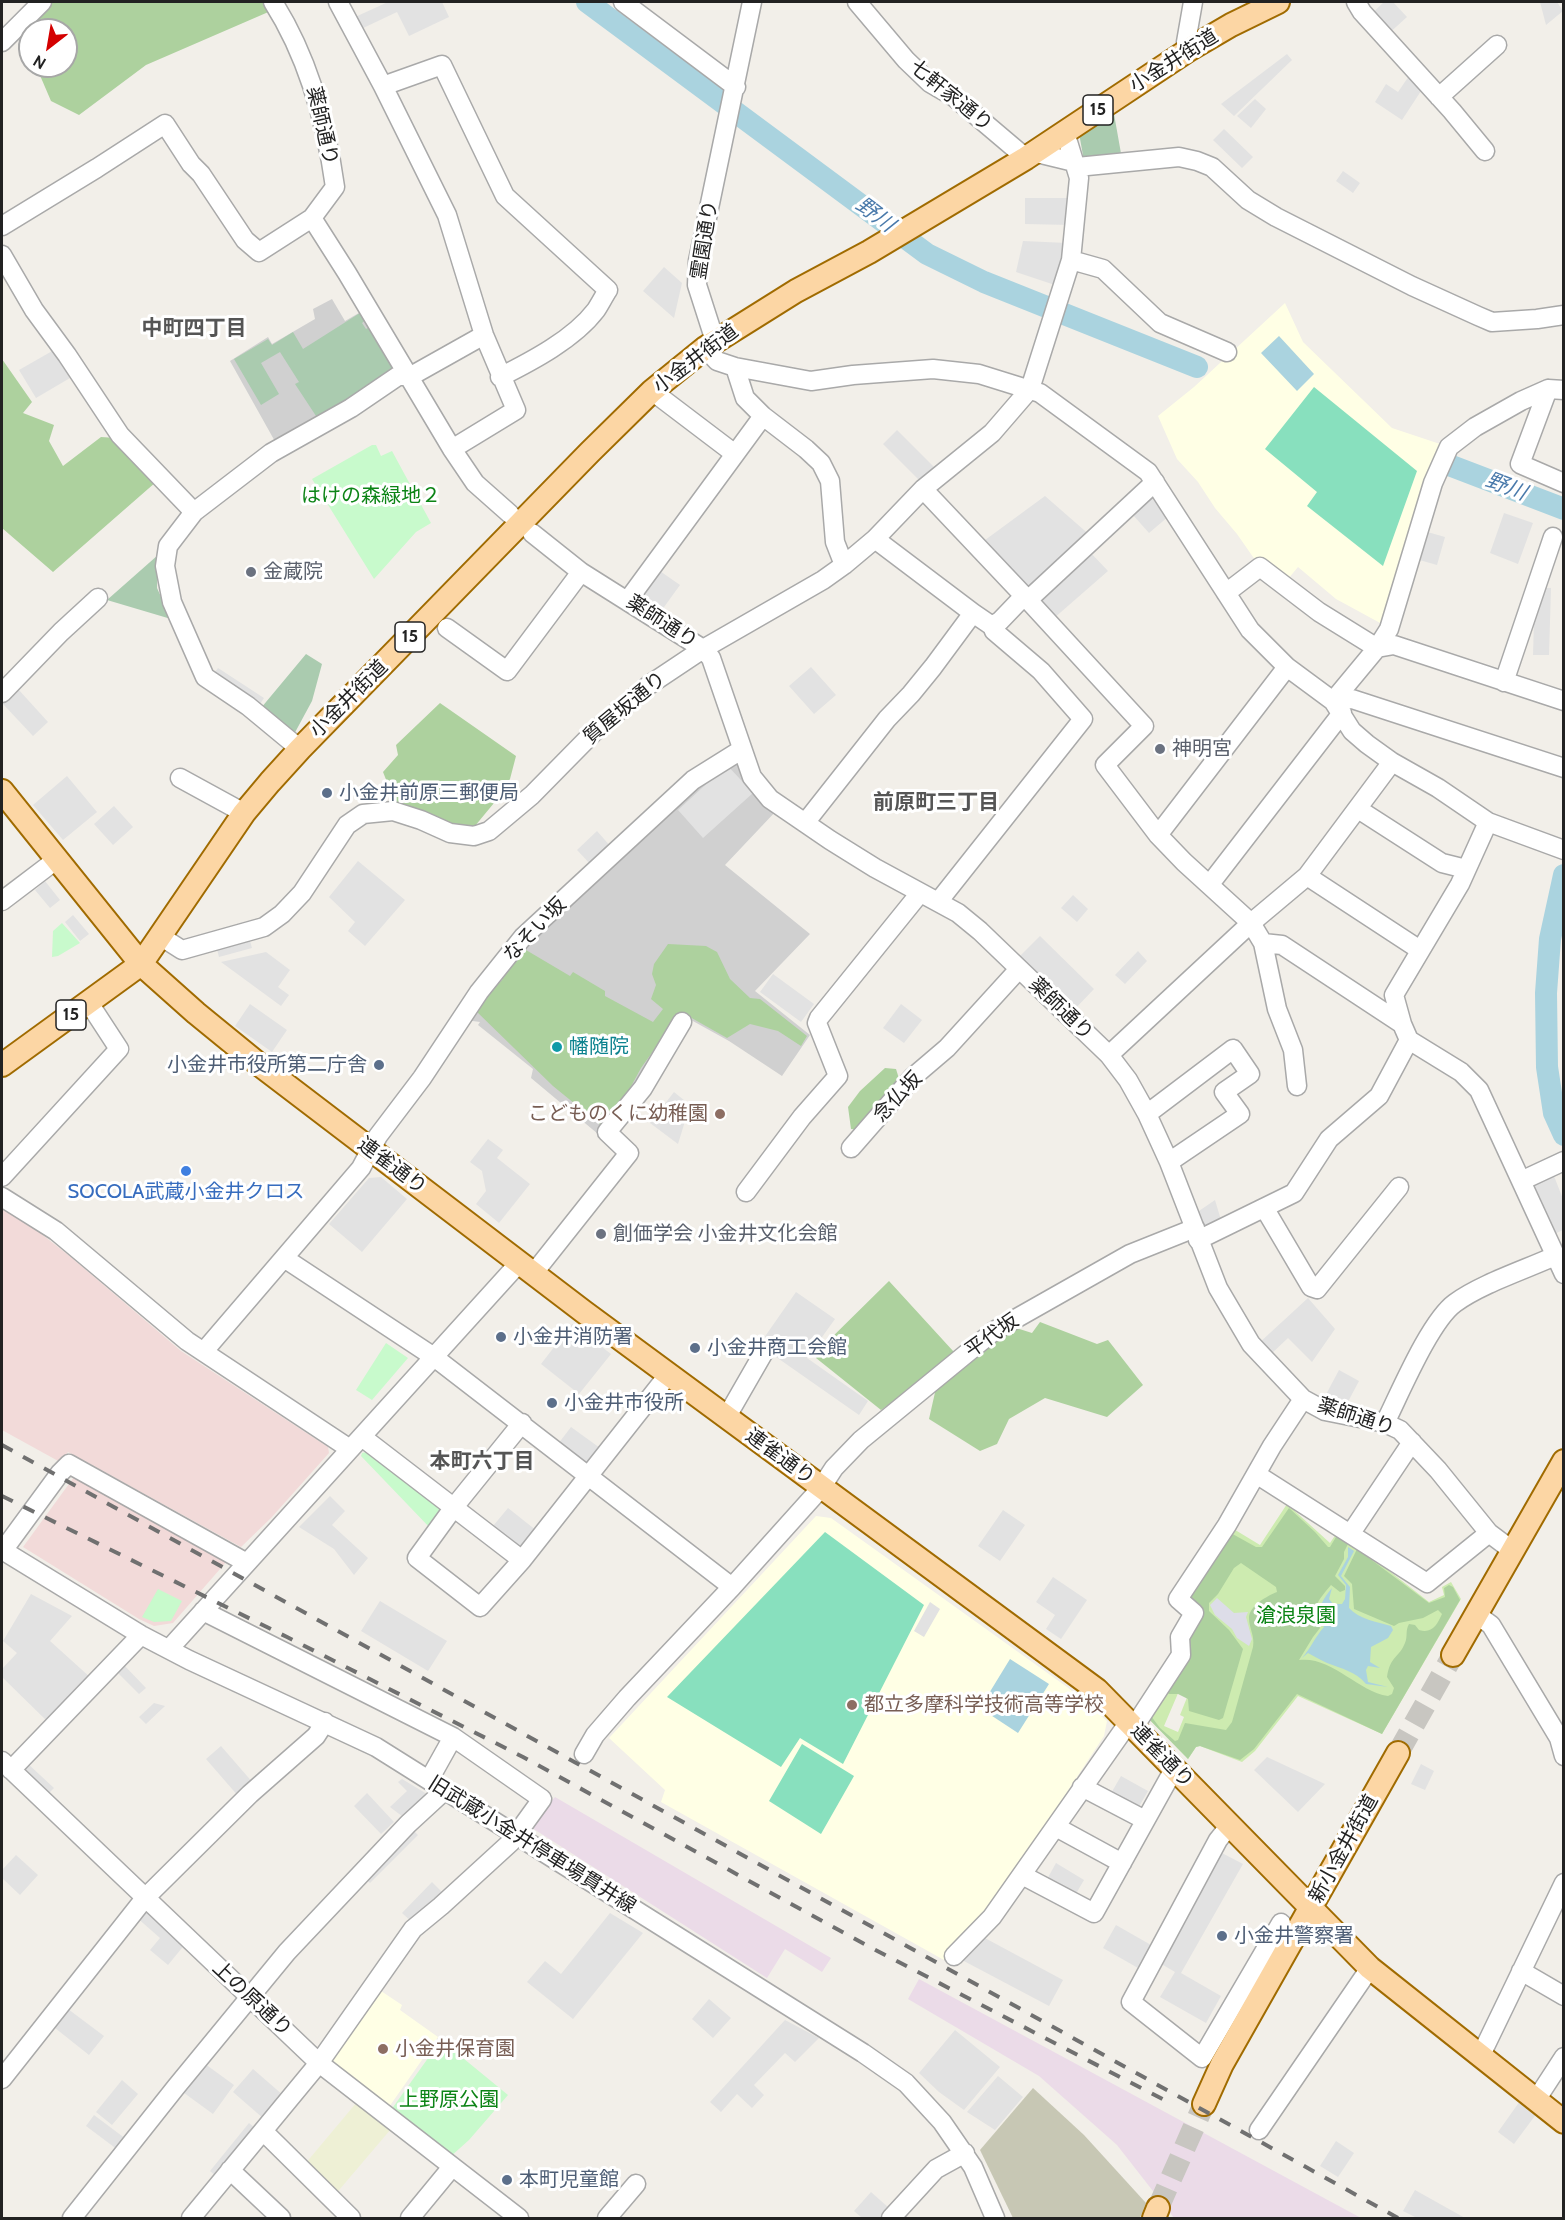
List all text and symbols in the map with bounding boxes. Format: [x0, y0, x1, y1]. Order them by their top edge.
north arrow [18, 18, 78, 78]
street label: 小金井街道 [1125, 24, 1223, 98]
text: N [30, 51, 49, 73]
street label: 七軒家通り [905, 55, 997, 137]
street label: 薬師通り [301, 84, 343, 168]
road number: 15 [1083, 95, 1113, 125]
water label: 野川 [851, 192, 899, 238]
street label: 霊園通り [687, 199, 723, 281]
district label: 中町四丁目 [142, 316, 246, 342]
street label: 小金井街道 [649, 319, 743, 399]
water label: 野川 [1482, 468, 1530, 506]
park label: はけの森緑地２ [301, 484, 441, 508]
place label: 金蔵院 [263, 560, 323, 584]
marker: 金蔵院 [244, 565, 258, 579]
street label: 薬師通り [622, 590, 702, 654]
road number: 15 [395, 622, 425, 652]
street label: 小金井街道 [305, 655, 393, 743]
street label: 質屋坂通り [579, 667, 671, 749]
place label: 神明宮 [1172, 737, 1232, 761]
marker: 神明宮 [1153, 742, 1167, 756]
place label: 小金井前原三郵便局 [339, 781, 519, 805]
marker: 小金井前原三郵便局 [320, 786, 334, 800]
district label: 前原町三丁目 [873, 790, 999, 816]
street label: なそい坂 [499, 893, 571, 967]
street label: 薬師通り [1024, 973, 1098, 1045]
road number: 15 [56, 1000, 86, 1030]
place label: 幡随院 [569, 1035, 629, 1059]
marker: 幡随院 [550, 1040, 564, 1054]
place label: 小金井市役所第二庁舎 [167, 1053, 367, 1077]
marker: 小金井市役所第二庁舎 [372, 1058, 386, 1072]
street label: 念仏坂 [869, 1067, 927, 1127]
place label: こどものくに幼稚園 [528, 1102, 708, 1126]
marker: こどものくに幼稚園 [713, 1107, 727, 1121]
street label: 連雀通り [353, 1132, 431, 1200]
marker: SOCOLA武蔵小金井クロス [179, 1164, 193, 1178]
place label: SOCOLA武蔵小金井クロス [68, 1180, 304, 1204]
place label: 創価学会 小金井文化会館 [613, 1222, 837, 1246]
marker: 創価学会 小金井文化会館 [594, 1227, 608, 1241]
street label: 平代坂 [961, 1309, 1023, 1363]
place label: 小金井消防署 [513, 1325, 633, 1349]
marker: 小金井消防署 [494, 1330, 508, 1344]
place label: 小金井商工会館 [707, 1336, 847, 1360]
marker: 小金井商工会館 [688, 1341, 702, 1355]
place label: 小金井市役所 [564, 1391, 684, 1415]
street label: 薬師通り [1314, 1393, 1398, 1441]
marker: 小金井市役所 [545, 1396, 559, 1410]
street label: 連雀通り [741, 1424, 819, 1490]
district label: 本町六丁目 [430, 1449, 534, 1475]
park label: 滄浪泉園 [1256, 1604, 1336, 1628]
place label: 都立多摩科学技術高等学校 [864, 1693, 1104, 1717]
marker: 都立多摩科学技術高等学校 [845, 1698, 859, 1712]
street label: 連雀通り [1126, 1719, 1198, 1793]
street label: 旧武蔵小金井停車場貫井線 [424, 1771, 640, 1919]
street label: 新小金井街道 [1304, 1791, 1384, 1907]
place label: 小金井警察署 [1234, 1924, 1354, 1948]
marker: 小金井警察署 [1215, 1929, 1229, 1943]
street label: 上の原通り [207, 1956, 297, 2042]
place label: 小金井保育園 [395, 2037, 515, 2061]
marker: 小金井保育園 [376, 2042, 390, 2056]
park label: 上野原公園 [399, 2088, 499, 2112]
place label: 本町児童館 [519, 2168, 619, 2192]
marker: 本町児童館 [500, 2173, 514, 2187]

